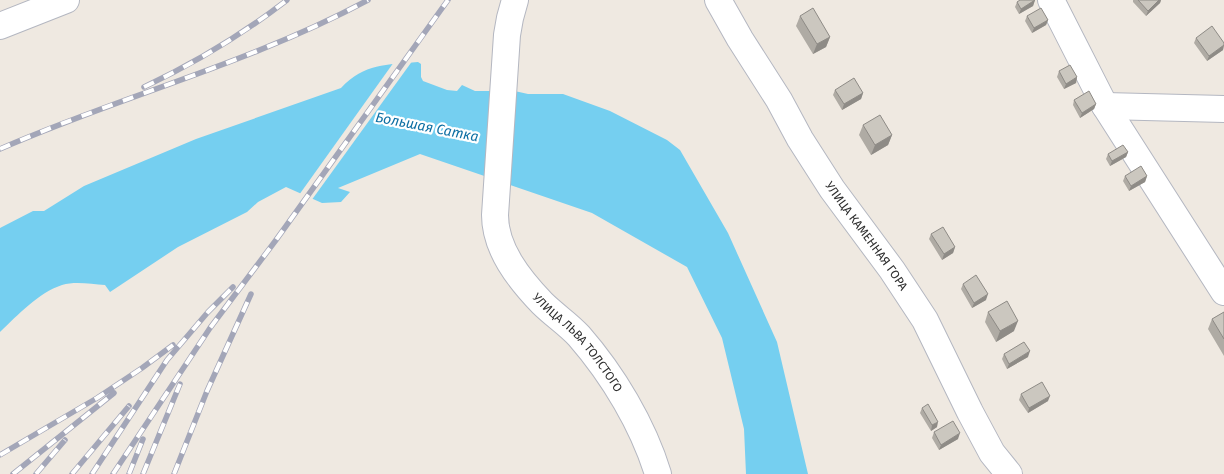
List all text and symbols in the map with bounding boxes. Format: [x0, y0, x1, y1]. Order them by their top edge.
water label: Большая Сатка [374, 109, 480, 145]
street label: УЛИЦА КАМЕННАЯ ГОРА [822, 179, 910, 293]
street label: УЛИЦА ЛЬВА ТОЛСТОГО [529, 290, 625, 395]

